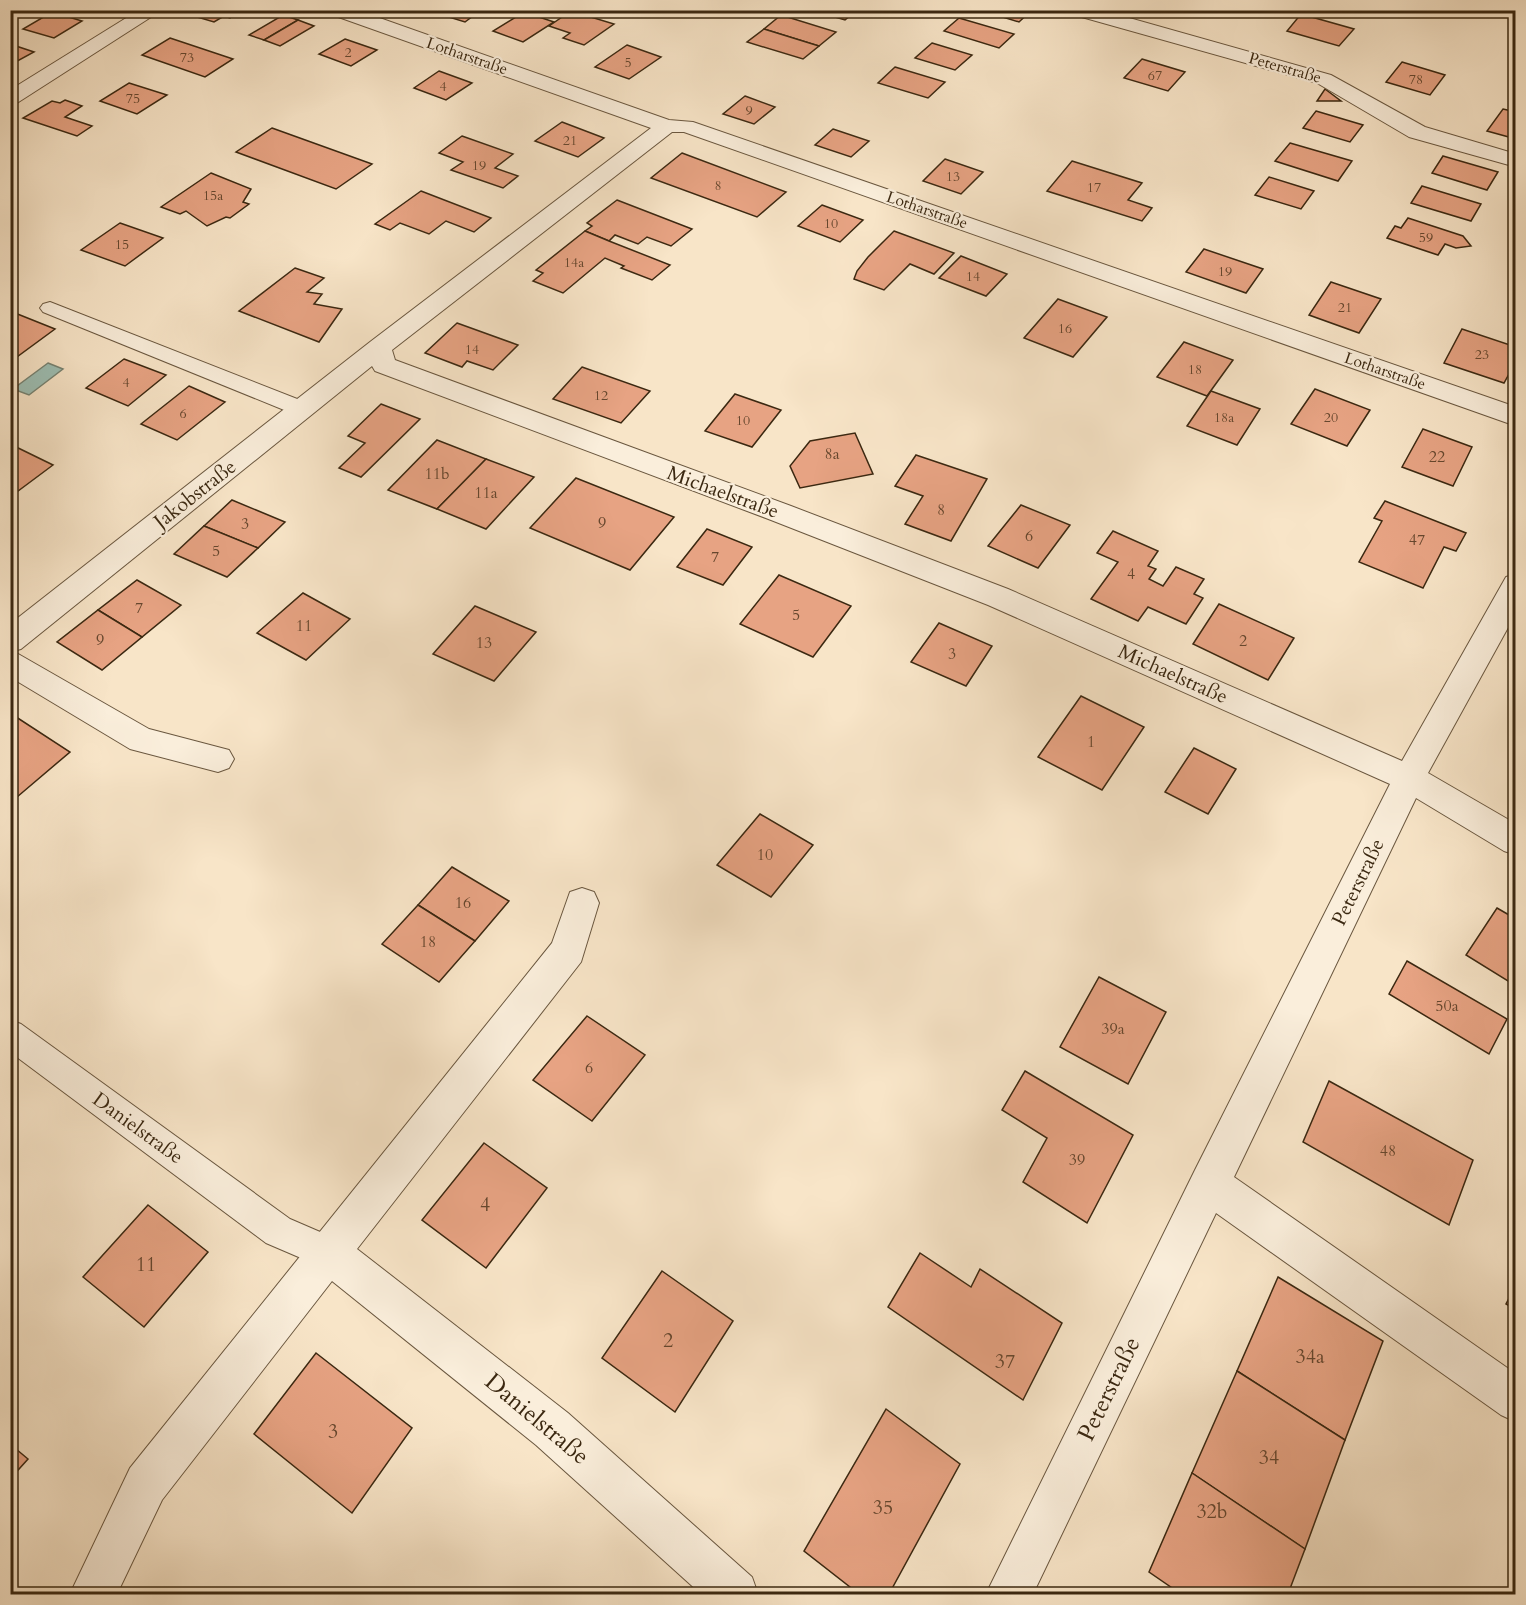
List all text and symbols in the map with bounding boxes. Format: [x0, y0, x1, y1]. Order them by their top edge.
street label: Lotharstraße [423, 32, 511, 80]
house number: 2 [344, 43, 352, 62]
street label: Peterstraße [1246, 47, 1324, 89]
house number: 73 [180, 48, 194, 67]
house number: 5 [624, 53, 632, 72]
house number: 67 [1148, 66, 1162, 85]
house number: 78 [1409, 70, 1423, 89]
house number: 4 [439, 77, 447, 96]
house number: 75 [126, 89, 140, 108]
house number: 9 [745, 101, 753, 120]
house number: 21 [563, 131, 577, 150]
house number: 19 [472, 156, 486, 175]
house number: 13 [946, 167, 960, 186]
house number: 8 [714, 176, 722, 195]
house number: 17 [1087, 178, 1101, 197]
house number: 15a [203, 186, 223, 205]
street label: Lotharstraße [883, 186, 971, 234]
house number: 10 [824, 214, 838, 233]
house number: 59 [1419, 228, 1433, 247]
house number: 15 [115, 235, 129, 254]
house number: 14a [564, 253, 584, 272]
house number: 19 [1218, 262, 1232, 281]
house number: 14 [966, 267, 980, 286]
house number: 21 [1338, 298, 1352, 317]
house number: 16 [1058, 319, 1072, 338]
house number: 14 [465, 340, 479, 359]
house number: 23 [1475, 345, 1489, 364]
street label: Lotharstraße [1341, 347, 1429, 395]
house number: 18 [1188, 360, 1202, 379]
house number: 4 [122, 373, 130, 392]
house number: 12 [594, 386, 608, 405]
house number: 6 [179, 404, 187, 423]
house number: 18a [1214, 408, 1234, 427]
house number: 20 [1324, 408, 1338, 427]
house number: 10 [736, 411, 750, 430]
house number: 8a [824, 443, 840, 465]
house number: 22 [1429, 446, 1445, 468]
street label: Jakobstraße [146, 453, 242, 537]
street label: Michaelstraße [663, 459, 783, 525]
house number: 11b [425, 463, 449, 485]
house number: 11a [474, 482, 498, 504]
house number: 8 [937, 499, 945, 521]
house number: 9 [598, 512, 606, 534]
house number: 3 [241, 513, 249, 535]
house number: 6 [1025, 525, 1033, 547]
house number: 47 [1409, 529, 1425, 551]
house number: 5 [212, 540, 220, 562]
house number: 7 [711, 546, 719, 568]
house number: 4 [1127, 563, 1135, 585]
house number: 7 [135, 597, 143, 619]
house number: 5 [792, 604, 800, 626]
house number: 11 [296, 615, 312, 637]
house number: 9 [96, 629, 104, 651]
house number: 2 [1239, 630, 1247, 652]
house number: 13 [476, 632, 492, 654]
street label: Michaelstraße [1114, 638, 1232, 710]
house number: 3 [948, 643, 956, 665]
house number: 1 [1087, 731, 1095, 753]
street label: Peterstraße [1325, 834, 1391, 930]
house number: 10 [757, 844, 773, 866]
house number: 16 [455, 892, 471, 914]
house number: 18 [420, 931, 436, 953]
house number: 50a [1435, 995, 1459, 1017]
house number: 39a [1101, 1018, 1125, 1040]
house number: 6 [585, 1057, 593, 1079]
street label: Danielstraße [87, 1086, 189, 1170]
house number: 48 [1380, 1140, 1396, 1162]
house number: 39 [1069, 1149, 1085, 1171]
house number: 4 [480, 1191, 490, 1218]
house number: 11 [136, 1251, 156, 1278]
house number: 2 [663, 1327, 673, 1354]
street label: Peterstraße [1070, 1331, 1148, 1447]
house number: 34a [1295, 1343, 1325, 1370]
house number: 37 [995, 1348, 1015, 1375]
street label: Danielstraße [478, 1365, 596, 1473]
house number: 3 [328, 1418, 338, 1445]
house number: 34 [1259, 1444, 1279, 1471]
house number: 35 [873, 1494, 893, 1521]
house number: 32b [1196, 1498, 1228, 1525]

